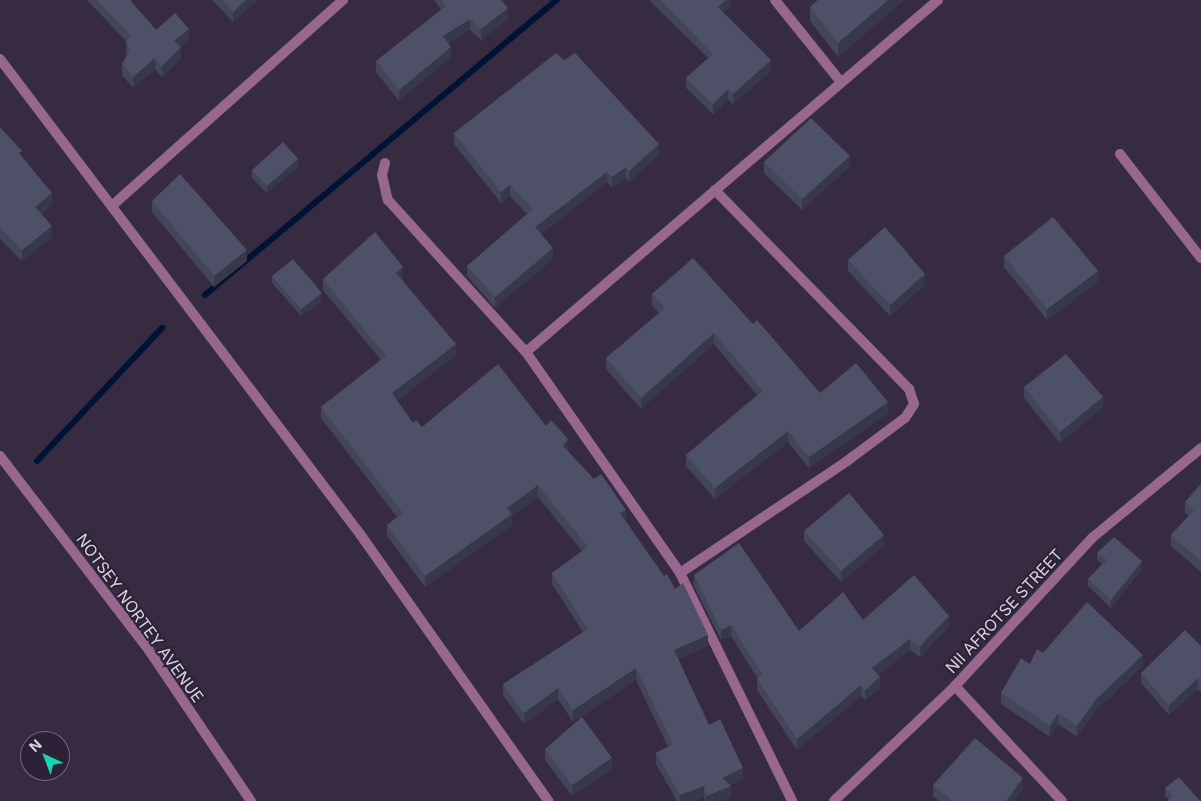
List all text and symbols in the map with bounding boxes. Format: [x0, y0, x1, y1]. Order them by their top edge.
street label: NOTSEY NORTEY AVENUE [72, 530, 208, 706]
street label: NII AFROTSE STREET [941, 545, 1067, 677]
north arrow [20, 731, 70, 781]
text: N [25, 736, 45, 755]

